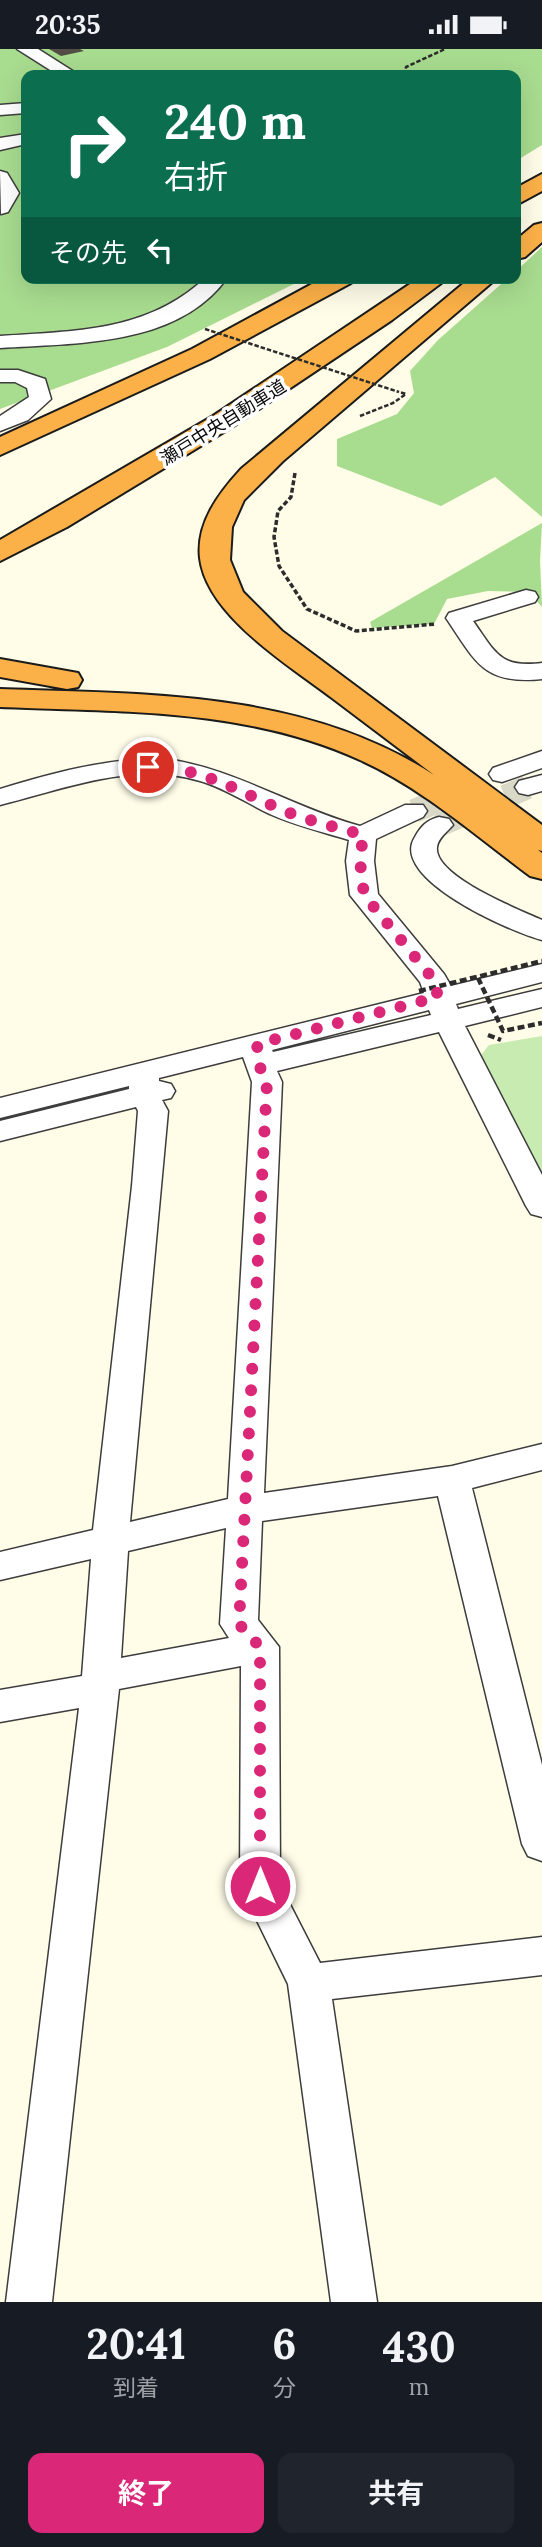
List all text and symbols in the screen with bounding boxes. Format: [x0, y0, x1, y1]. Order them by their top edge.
text: 20:35 [35, 8, 101, 41]
text: 240 m [164, 90, 306, 152]
icon: right [49, 98, 140, 189]
text: 右折 [164, 156, 228, 197]
icon: left [141, 231, 179, 269]
text: その先 [49, 236, 127, 269]
street label: 瀬戸中央自動車道 [156, 374, 290, 470]
pin [118, 737, 178, 797]
icon: arrive [129, 748, 167, 786]
position arrow [223, 1849, 297, 1923]
text: 20:41 [86, 2317, 186, 2371]
text: 6 [272, 2317, 296, 2371]
text: 430 [383, 2320, 456, 2374]
text: m [409, 2372, 429, 2401]
text: 到着 [113, 2373, 159, 2402]
text: 分 [273, 2373, 296, 2402]
button: 終了 [28, 2453, 264, 2533]
button: 共有 [278, 2453, 514, 2533]

